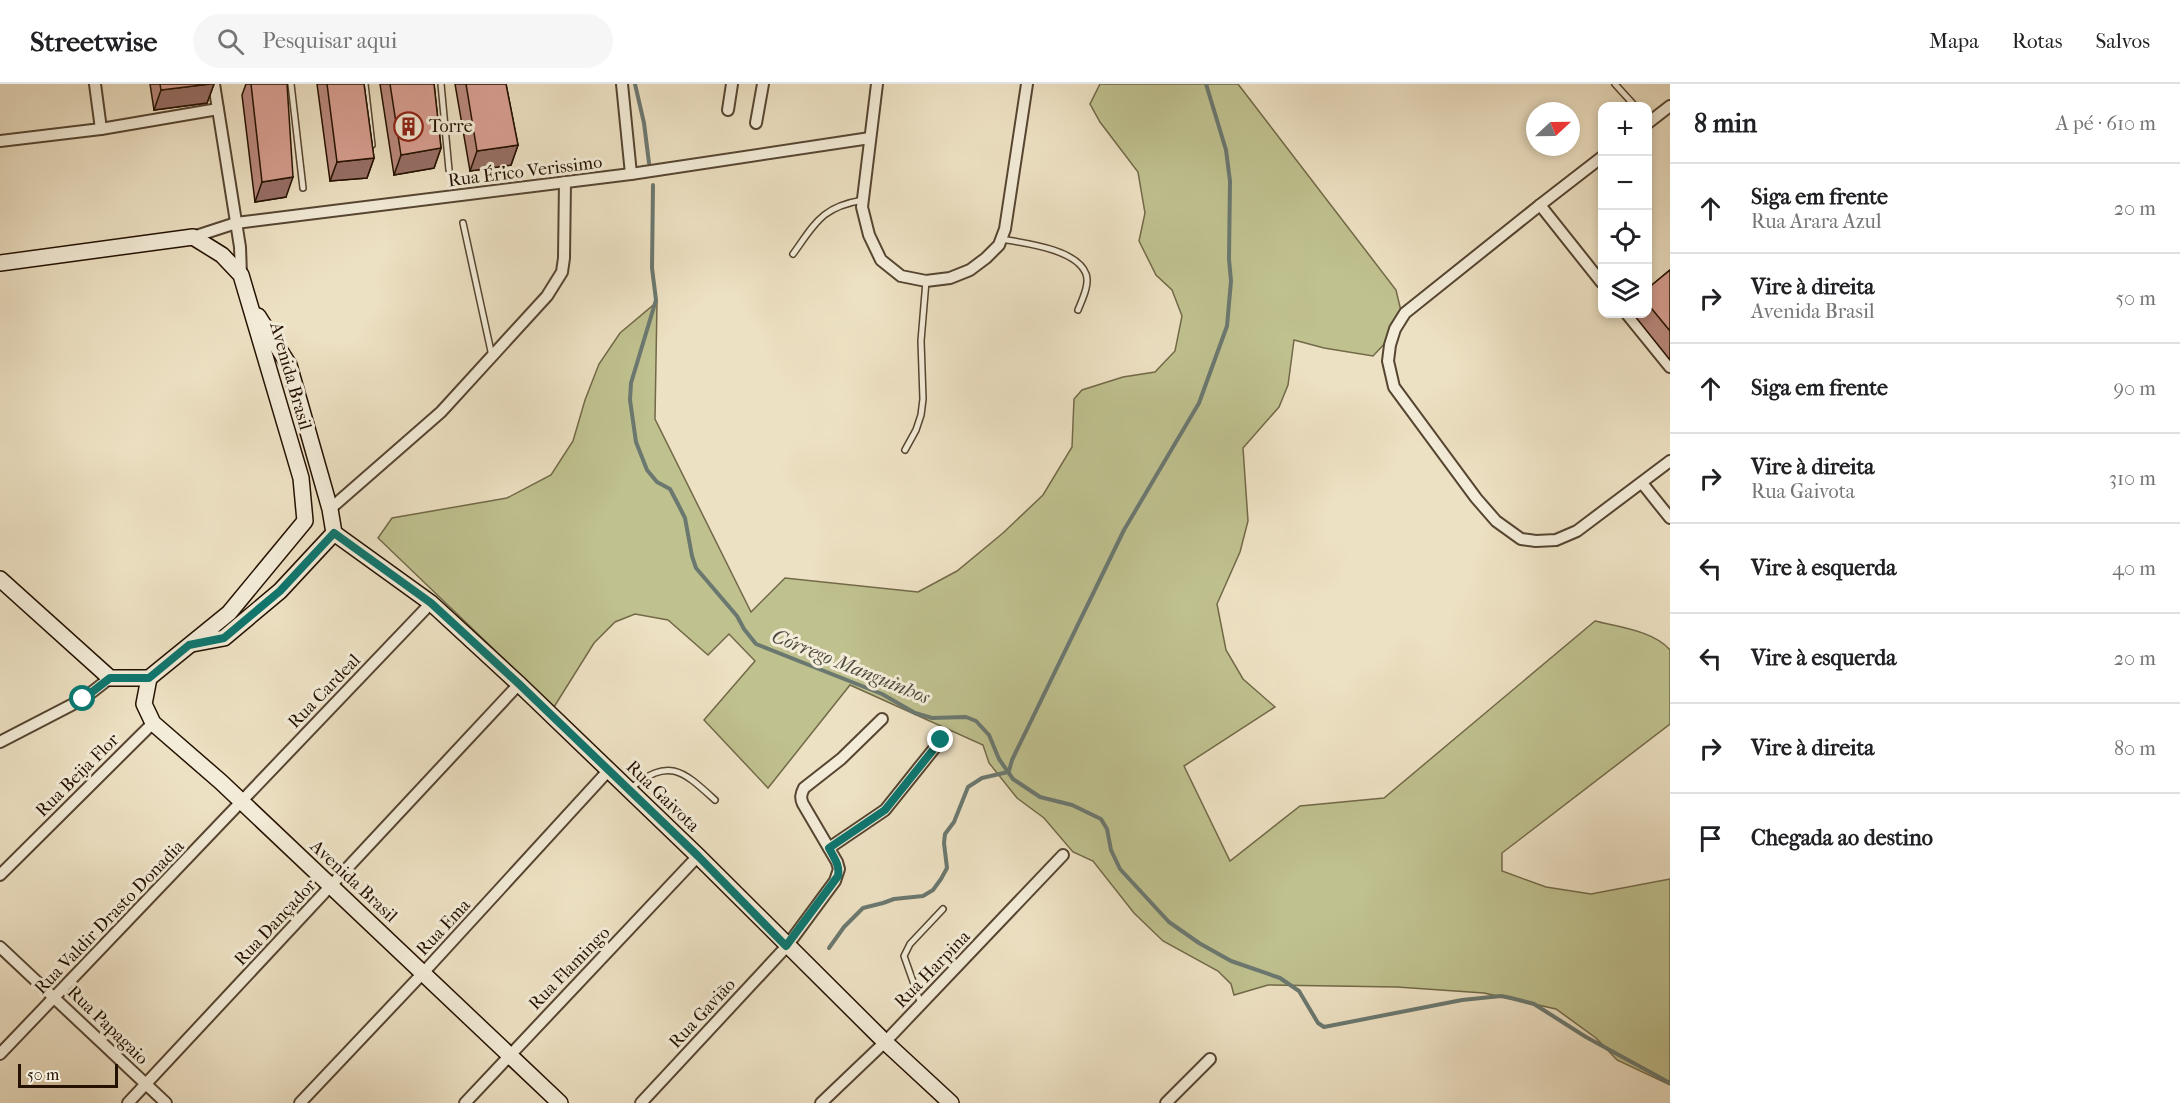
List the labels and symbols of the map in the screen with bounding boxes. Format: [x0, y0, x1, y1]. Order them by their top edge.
north arrow [1526, 102, 1580, 156]
building icon: Torre [392, 110, 424, 142]
place label: Torre [429, 116, 473, 137]
street label: Rua Érico Verissimo [447, 151, 603, 191]
street label: Avenida Brasil [265, 319, 316, 432]
water label: Córrego Manguinhos [769, 624, 934, 709]
street label: Rua Cardeal [284, 650, 365, 733]
route start [69, 685, 95, 711]
route end [927, 726, 953, 752]
street label: Rua Beija Flor [31, 729, 124, 821]
street label: Rua Gaivota [622, 756, 704, 837]
street label: Rua Valdir Drasto Donadia [30, 835, 189, 999]
street label: Avenida Brasil [305, 835, 401, 927]
street label: Rua Dançador [230, 875, 321, 970]
street label: Rua Ema [412, 894, 475, 960]
street label: Rua Flamingo [524, 922, 614, 1014]
street label: Rua Harpina [890, 926, 975, 1012]
street label: Rua Gavião [665, 974, 740, 1053]
street label: Rua Papagaio [63, 982, 153, 1069]
scale bar [18, 1061, 118, 1088]

